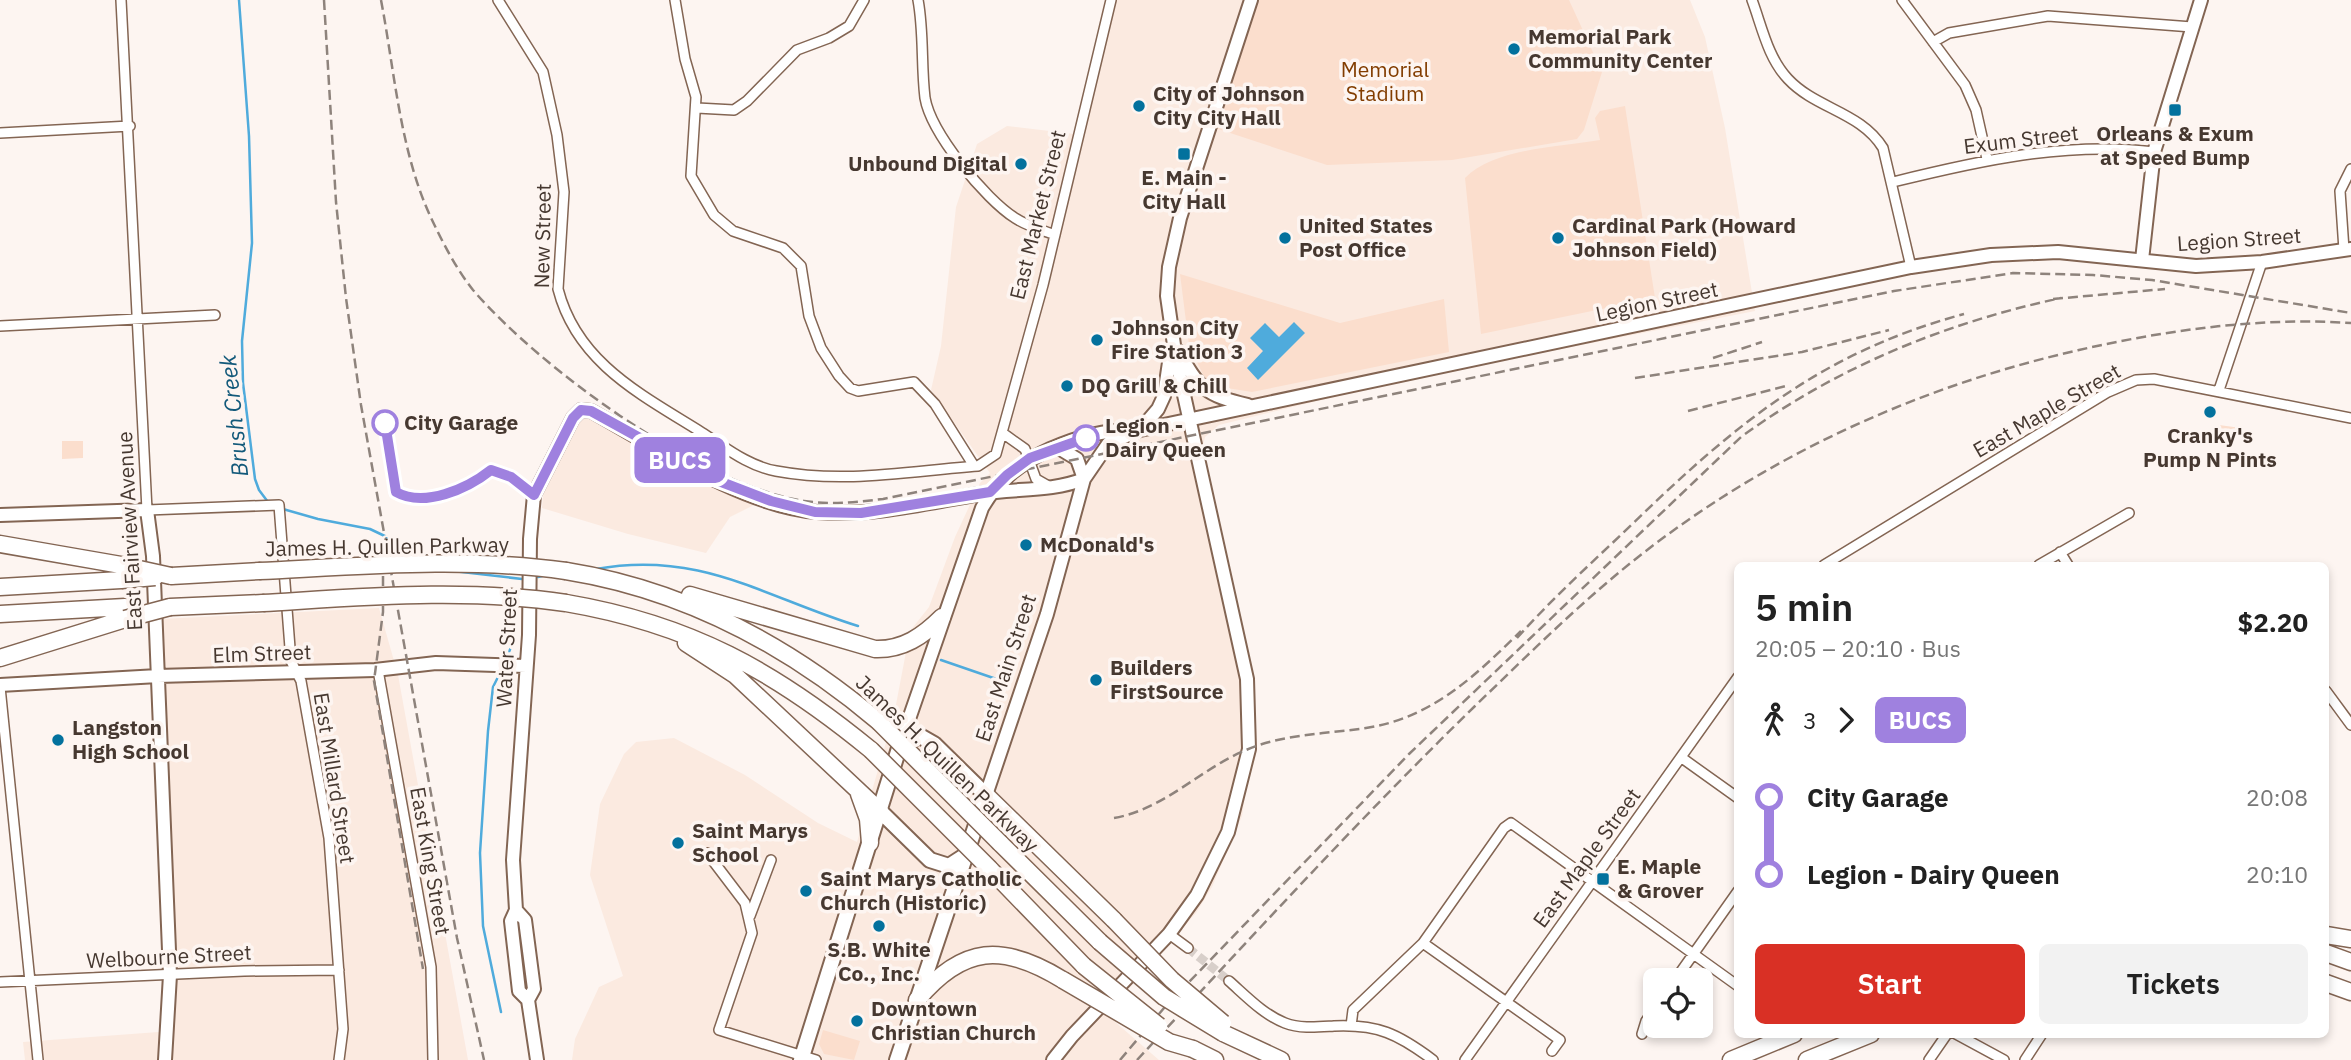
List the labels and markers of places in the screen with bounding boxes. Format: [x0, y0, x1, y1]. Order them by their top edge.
place label: Memorial Park Community Center [1528, 22, 1713, 74]
marker: Memorial Park Community Center [1506, 41, 1522, 57]
place label: City of Johnson City City Hall [1153, 79, 1305, 131]
marker: City of Johnson City City Hall [1131, 98, 1147, 114]
marker: Orleans & Exum at Speed Bump [2167, 102, 2183, 118]
place label: Orleans & Exum at Speed Bump [2096, 119, 2254, 171]
marker: E. Main - City Hall [1176, 146, 1192, 162]
place label: Unbound Digital [848, 149, 1007, 177]
marker: Unbound Digital [1013, 156, 1029, 172]
place label: E. Main - City Hall [1141, 163, 1227, 215]
place label: United States Post Office [1299, 211, 1433, 263]
place label: Cardinal Park (Howard Johnson Field) [1572, 211, 1796, 263]
marker: United States Post Office [1277, 230, 1293, 246]
marker: Cardinal Park (Howard Johnson Field) [1550, 230, 1566, 246]
place label: Johnson City Fire Station 3 [1111, 313, 1243, 365]
marker: Johnson City Fire Station 3 [1089, 332, 1105, 348]
place label: DQ Grill & Chill [1081, 371, 1228, 399]
marker: DQ Grill & Chill [1059, 378, 1075, 394]
marker: Cranky's Pump N Pints [2202, 404, 2218, 420]
place label: City Garage [404, 408, 519, 436]
marker: City Garage [372, 410, 398, 436]
place label: Legion - Dairy Queen [1105, 411, 1226, 463]
place label: Cranky's Pump N Pints [2143, 421, 2277, 473]
marker: Legion - Dairy Queen [1073, 425, 1099, 451]
place label: McDonald's [1040, 530, 1154, 558]
marker: McDonald's [1018, 537, 1034, 553]
place label: Builders FirstSource [1110, 653, 1224, 705]
marker: Builders FirstSource [1088, 672, 1104, 688]
place label: Langston High School [72, 713, 189, 765]
marker: Langston High School [50, 732, 66, 748]
place label: Saint Marys School [692, 816, 808, 868]
marker: Saint Marys School [670, 835, 686, 851]
place label: E. Maple & Grover [1617, 852, 1704, 904]
place label: Saint Marys Catholic Church (Historic) [820, 864, 1022, 916]
marker: E. Maple & Grover [1595, 871, 1611, 887]
marker: Saint Marys Catholic Church (Historic) [798, 883, 814, 899]
marker: S.B. White Co., Inc. [871, 918, 887, 934]
place label: S.B. White Co., Inc. [827, 935, 931, 987]
place label: Downtown Christian Church [871, 994, 1036, 1046]
marker: Downtown Christian Church [849, 1013, 865, 1029]

